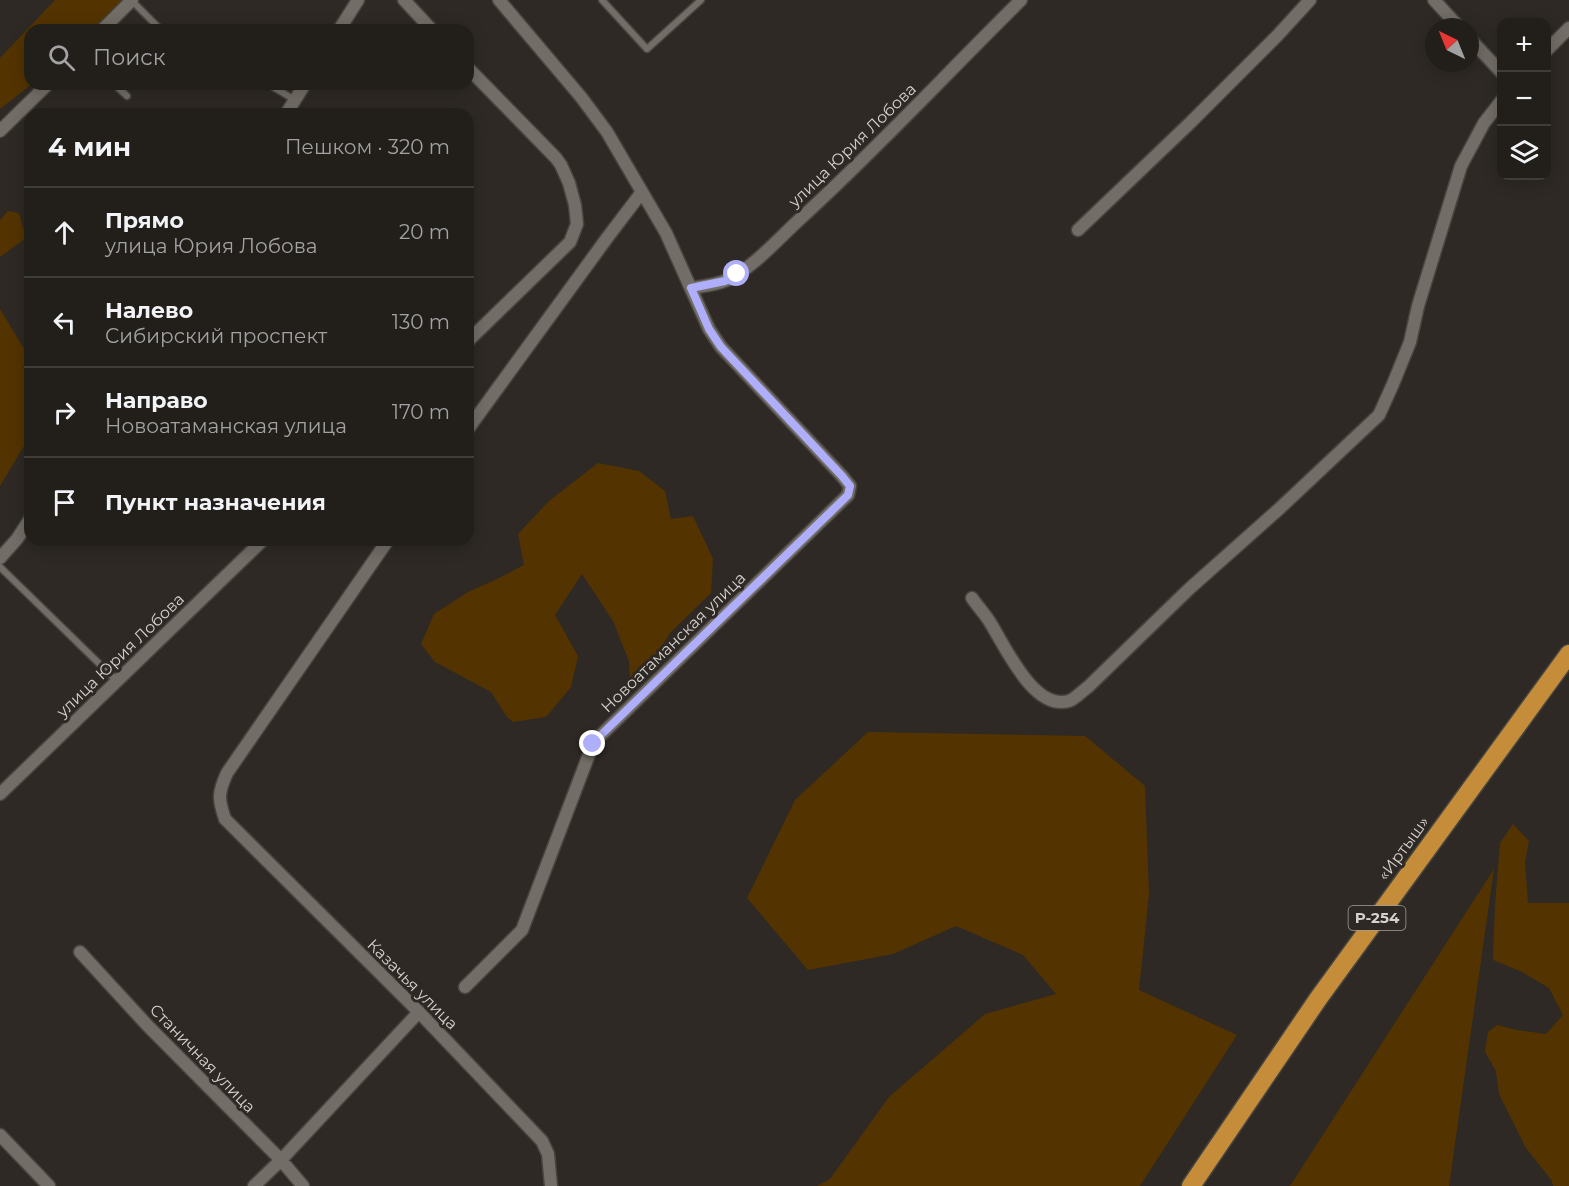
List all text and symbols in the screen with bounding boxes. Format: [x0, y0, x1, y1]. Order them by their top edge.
north arrow [1425, 18, 1479, 72]
map controls [1497, 18, 1551, 180]
button: + [1497, 18, 1551, 72]
search box [24, 24, 474, 90]
icon: search [45, 41, 78, 74]
text: Поиск [93, 44, 165, 71]
button: − [1497, 72, 1551, 126]
street label: улица Юрия Лобова [784, 79, 920, 212]
button: layers [1497, 126, 1551, 180]
text: 4 мин [48, 131, 131, 163]
text: Пешком · 320 m [285, 135, 450, 159]
text: Прямо [105, 207, 184, 234]
icon: ahead [48, 216, 81, 249]
text: 20 m [399, 220, 450, 244]
text: улица Юрия Лобова [105, 234, 318, 258]
route start [723, 260, 749, 286]
text: Налево [105, 297, 193, 324]
icon: left [48, 306, 81, 339]
text: 130 m [392, 310, 450, 334]
text: Сибирский проспект [105, 324, 327, 348]
text: Направо [105, 387, 208, 414]
icon: right [48, 396, 81, 429]
text: 170 m [392, 400, 450, 424]
text: Новоатаманская улица [105, 414, 347, 438]
icon: arrive [48, 486, 81, 519]
text: Пункт назначения [105, 489, 326, 516]
street label: Новоатаманская улица [597, 568, 750, 716]
street label: улица Юрия Лобова [52, 589, 188, 722]
route end [579, 730, 605, 756]
street label: «Иртыш» [1374, 813, 1433, 884]
road number: Р-254 [1348, 906, 1406, 930]
street label: Казачья улица [364, 935, 462, 1033]
street label: Станичная улица [146, 1000, 259, 1117]

